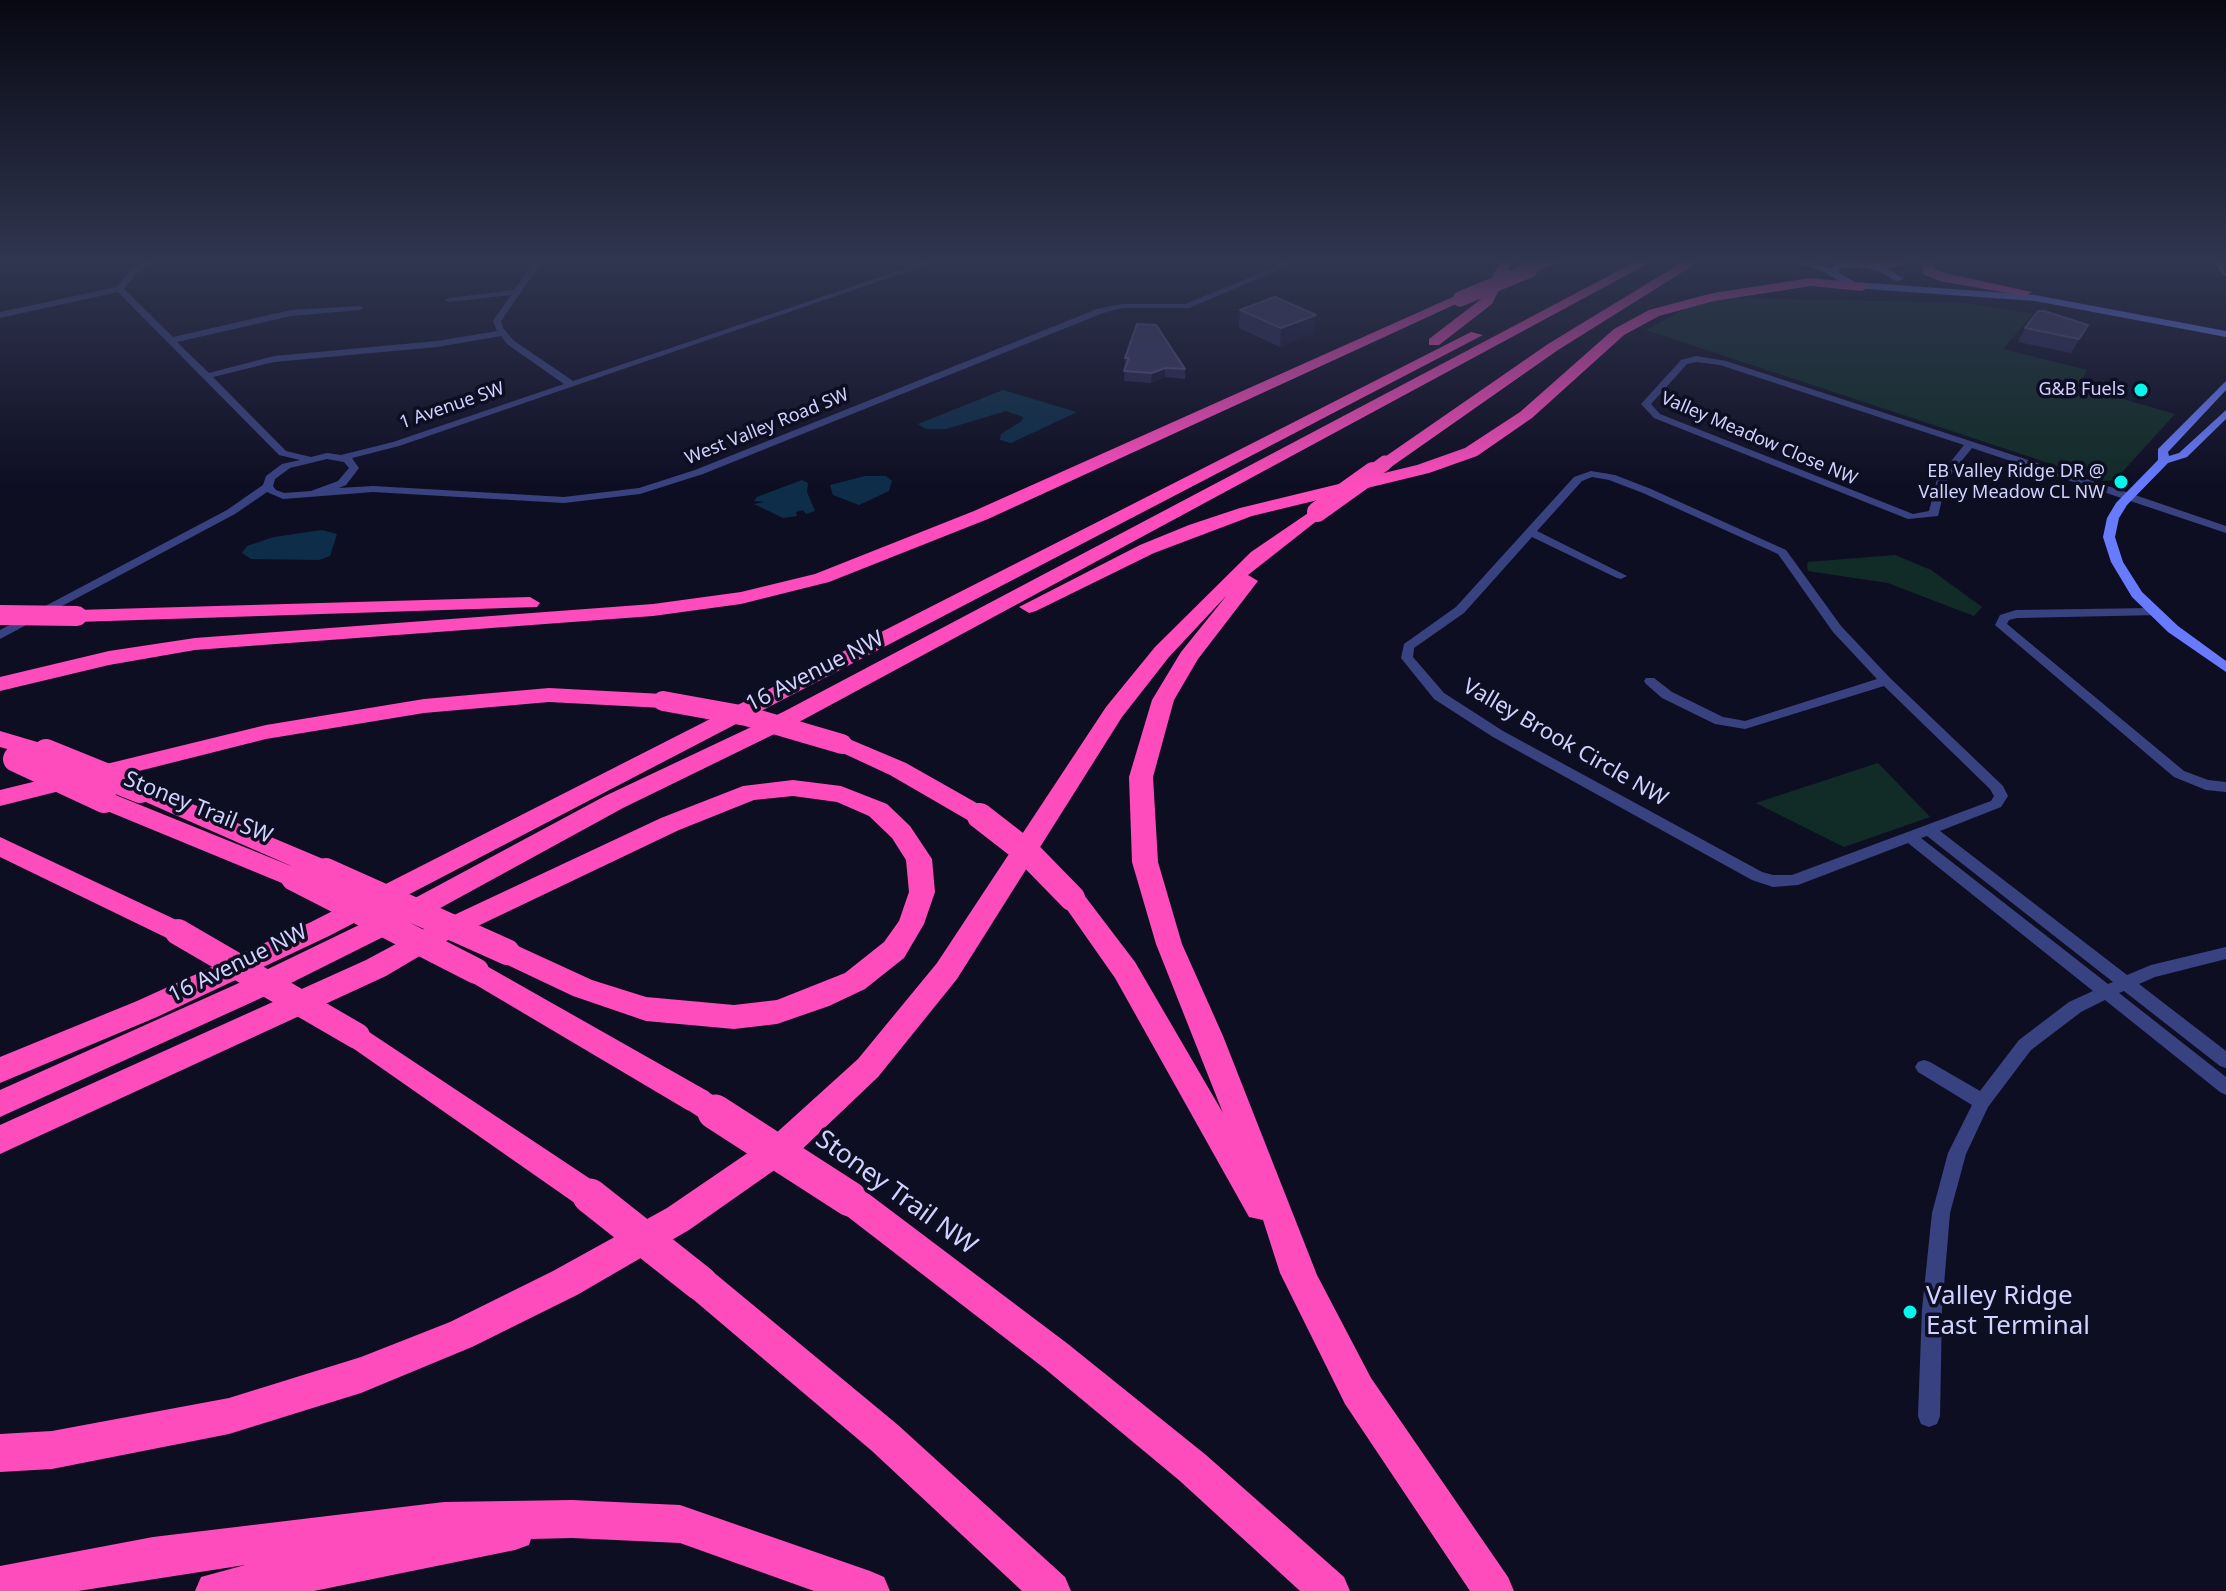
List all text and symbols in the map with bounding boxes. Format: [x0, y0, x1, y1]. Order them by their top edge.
street label: 1 Avenue SW [397, 378, 507, 434]
place label: G&B Fuels [2038, 379, 2125, 401]
marker: G&B Fuels [2132, 381, 2150, 399]
street label: West Valley Road SW [682, 384, 852, 470]
street label: Valley Meadow Close NW [1658, 388, 1860, 490]
place label: EB Valley Ridge DR @ Valley Meadow CL NW [1919, 461, 2105, 504]
marker: EB Valley Ridge DR @ Valley Meadow CL NW [2112, 473, 2130, 491]
street label: 16 Avenue NW [742, 626, 888, 718]
street label: Valley Brook Circle NW [1458, 674, 1672, 812]
street label: Stoney Trail SW [120, 766, 276, 850]
street label: 16 Avenue NW [164, 919, 312, 1009]
street label: Stoney Trail NW [809, 1124, 983, 1262]
place label: Valley Ridge East Terminal [1926, 1281, 2090, 1342]
marker: Valley Ridge East Terminal [1901, 1303, 1919, 1321]

